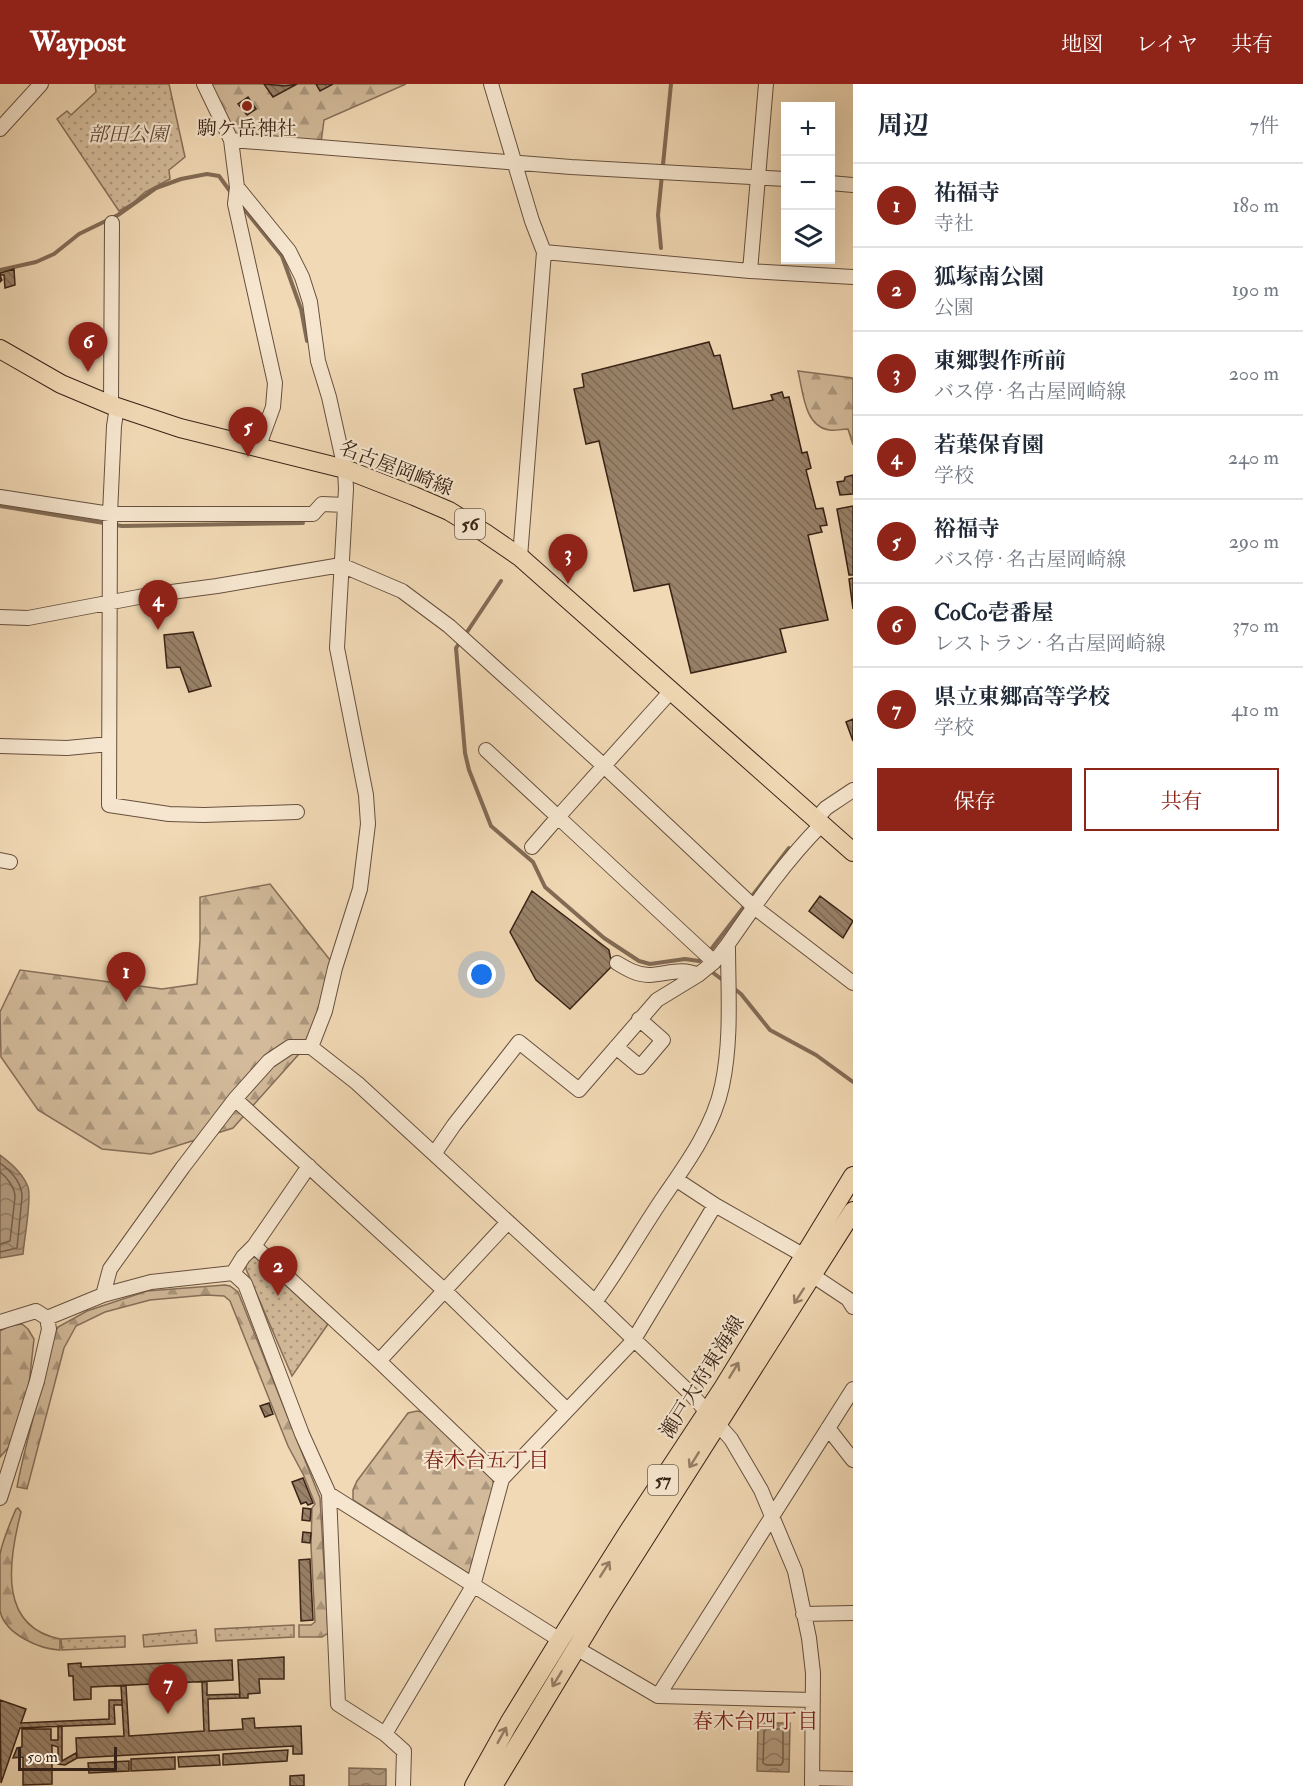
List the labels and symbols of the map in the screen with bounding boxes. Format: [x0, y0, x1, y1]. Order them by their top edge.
marker: 駒ケ岳神社 [240, 99, 254, 113]
place label: 駒ケ岳神社 [197, 116, 297, 141]
park label: 部田公園 [88, 122, 171, 147]
pin: 6 [68, 322, 107, 372]
pin: 5 [228, 408, 268, 457]
street label: 名古屋岡崎線 [336, 435, 456, 501]
road number: 56 [455, 509, 485, 539]
pin: 3 [548, 534, 588, 584]
pin: 4 [138, 580, 178, 630]
pin: 1 [106, 952, 146, 1002]
your location [467, 960, 496, 989]
pin: 2 [258, 1246, 298, 1296]
one-way arrow [793, 1287, 805, 1303]
street label: 瀬戸大府東海線 [654, 1311, 750, 1443]
one-way arrow [728, 1362, 740, 1379]
district label: 春木台五丁目 [423, 1447, 549, 1474]
one-way arrow [687, 1451, 699, 1468]
road number: 57 [648, 1465, 678, 1495]
one-way arrow [599, 1561, 611, 1578]
pin: 7 [148, 1664, 188, 1714]
one-way arrow [551, 1670, 563, 1687]
district label: 春木台四丁目 [692, 1708, 818, 1735]
one-way arrow [496, 1727, 508, 1744]
scale bar [18, 1744, 117, 1772]

